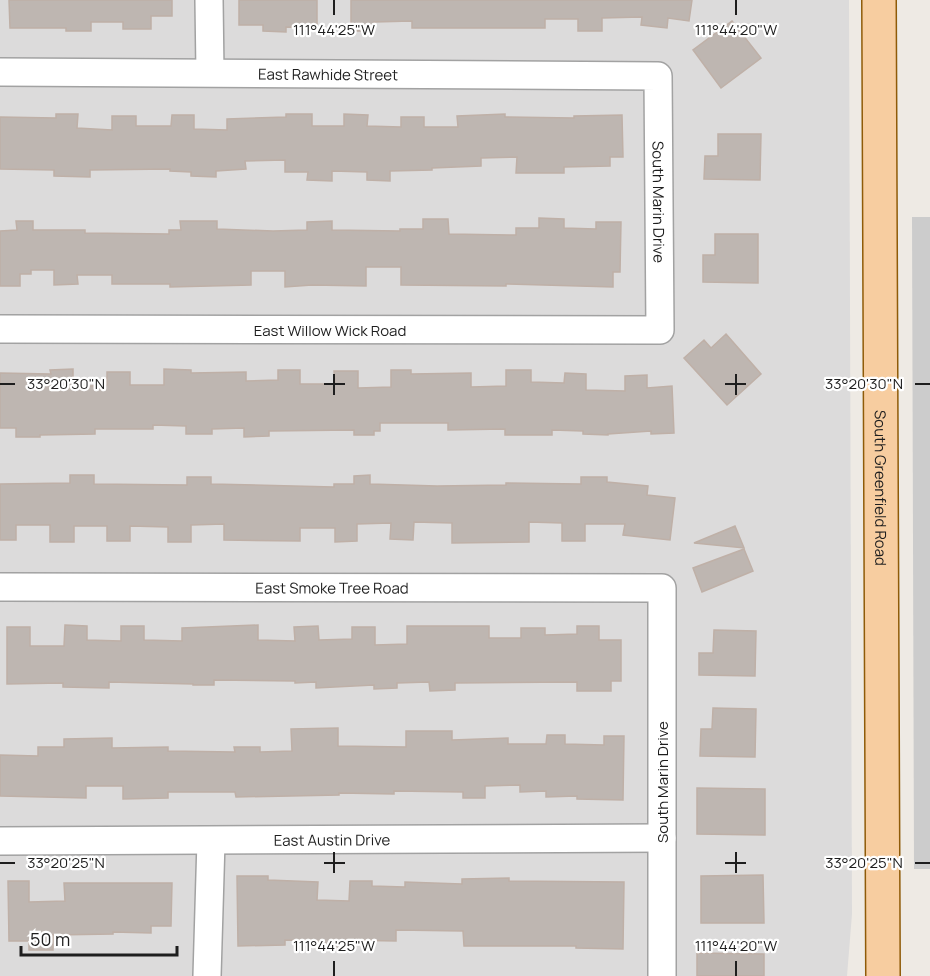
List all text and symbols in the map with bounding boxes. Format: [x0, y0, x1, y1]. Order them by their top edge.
text: 111°44'25"W [293, 19, 375, 40]
text: 111°44'20"W [695, 19, 777, 40]
street label: East Rawhide Street [258, 63, 398, 85]
street label: South Marin Drive [648, 141, 670, 263]
street label: East Willow Wick Road [254, 320, 406, 341]
text: 33°20'30"N [27, 373, 105, 394]
text: 33°20'30"N [825, 373, 903, 394]
street label: South Greenfield Road [870, 410, 892, 566]
street label: East Smoke Tree Road [255, 577, 409, 598]
street label: South Marin Drive [652, 721, 673, 843]
street label: East Austin Drive [274, 829, 391, 850]
text: 33°20'25"N [27, 852, 105, 873]
text: 33°20'25"N [825, 852, 903, 873]
scale bar [21, 919, 177, 957]
text: 50 m [30, 927, 70, 951]
text: 111°44'25"W [293, 935, 375, 956]
text: 111°44'20"W [695, 935, 777, 956]

